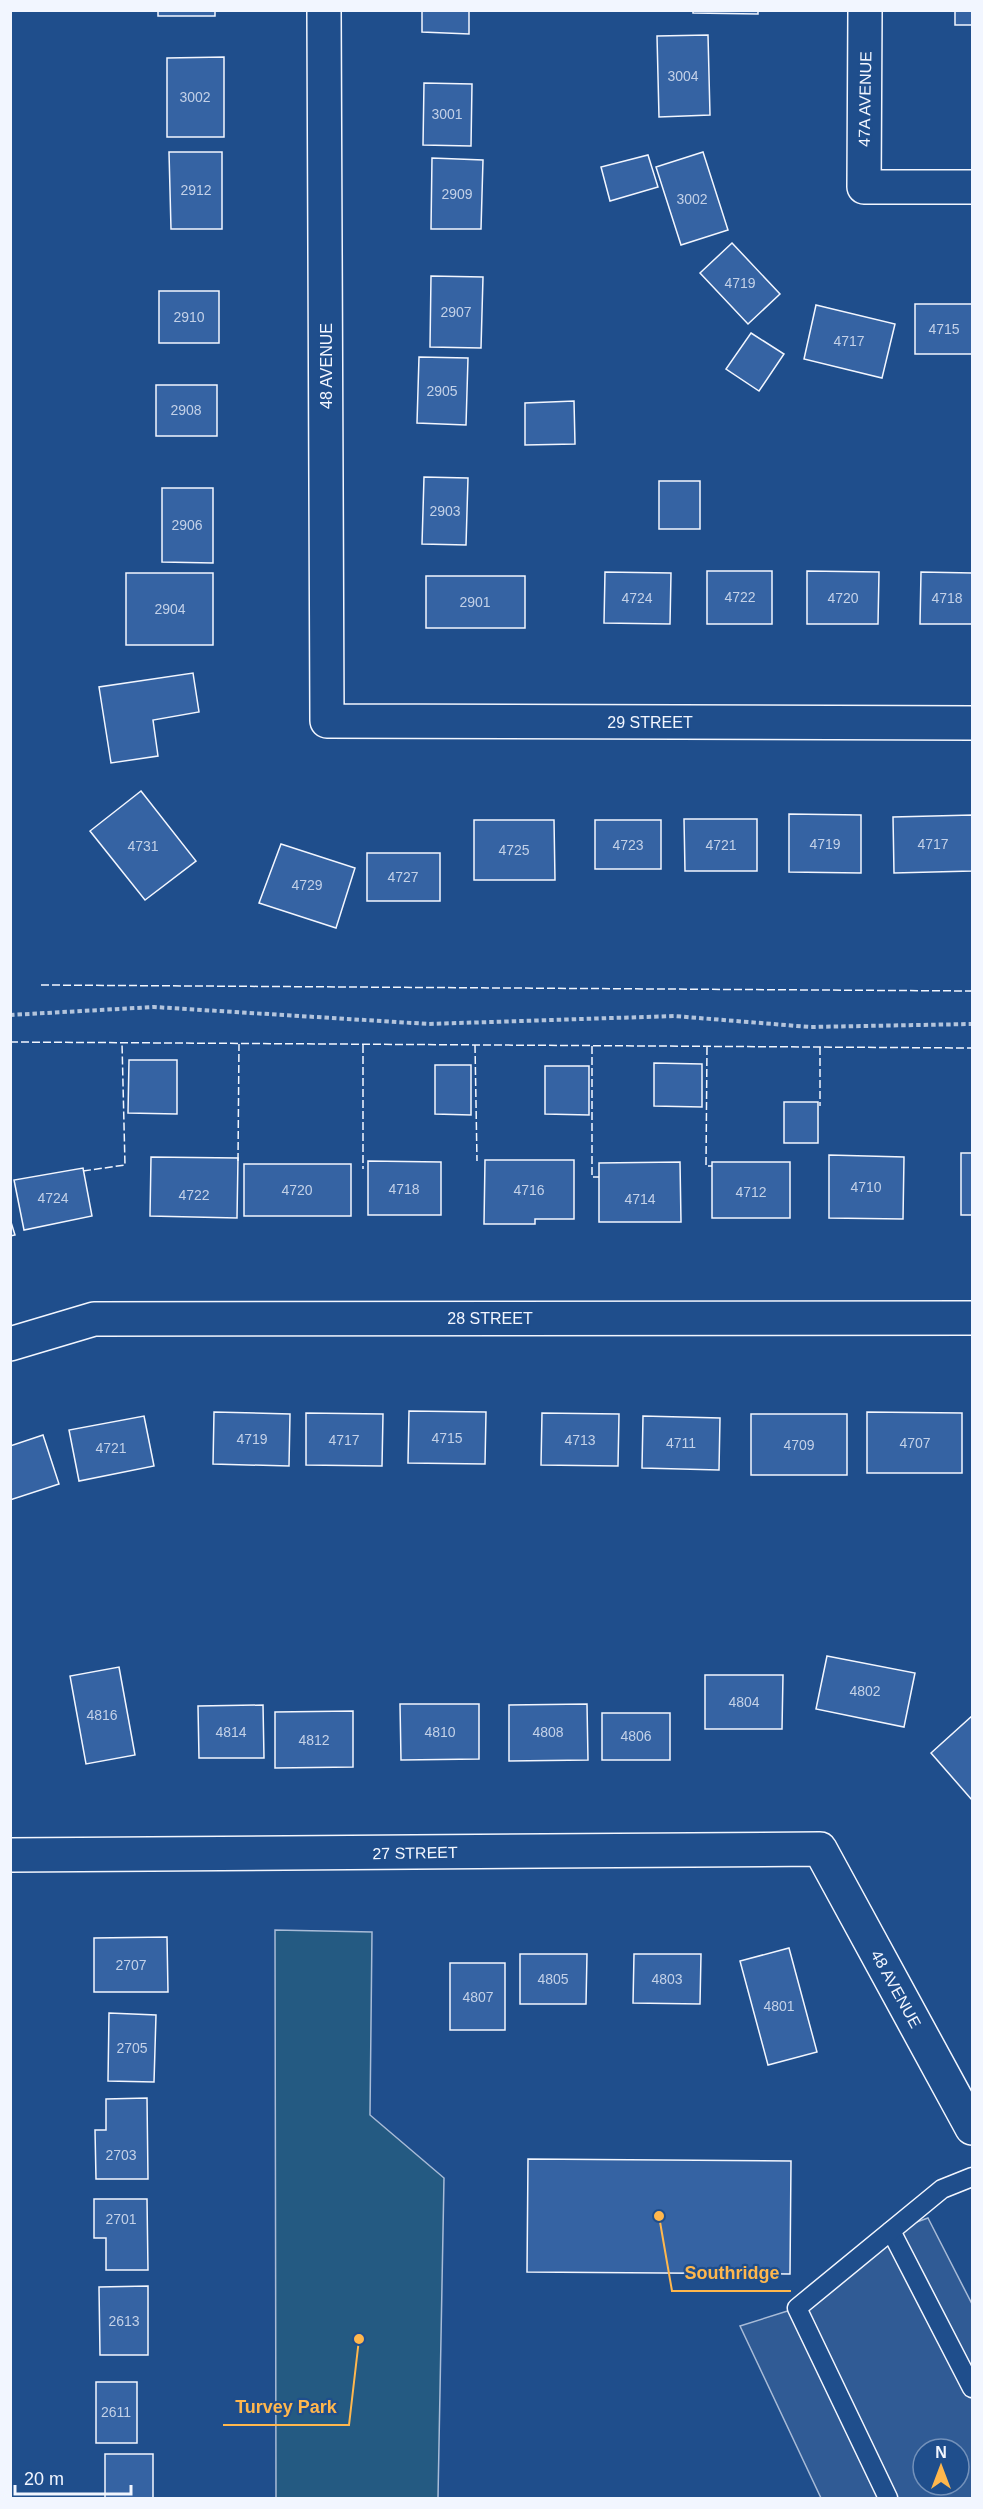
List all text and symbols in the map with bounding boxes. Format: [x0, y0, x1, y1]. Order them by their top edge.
street label: 47A AVENUE [856, 51, 874, 147]
house number: 3004 [667, 68, 699, 84]
house number: 3002 [179, 89, 211, 105]
house number: 3001 [431, 106, 463, 122]
house number: 2912 [180, 182, 212, 198]
house number: 2909 [441, 186, 473, 202]
house number: 3002 [676, 191, 708, 207]
house number: 4719 [724, 275, 756, 291]
house number: 2907 [440, 304, 472, 320]
house number: 2910 [173, 309, 205, 325]
house number: 4715 [928, 321, 960, 337]
street label: 48 AVENUE [318, 323, 335, 409]
house number: 4717 [833, 333, 865, 349]
house number: 2905 [426, 383, 458, 399]
house number: 2908 [170, 402, 202, 418]
house number: 2903 [429, 503, 461, 519]
house number: 2906 [171, 517, 203, 533]
house number: 4722 [724, 589, 756, 605]
house number: 4724 [621, 590, 653, 606]
house number: 4720 [827, 590, 859, 606]
house number: 4718 [931, 590, 963, 606]
house number: 2901 [459, 594, 491, 610]
house number: 2904 [154, 601, 186, 617]
street label: 29 STREET [607, 714, 693, 731]
house number: 4719 [809, 836, 841, 852]
house number: 4717 [917, 836, 949, 852]
house number: 4723 [612, 837, 644, 853]
house number: 4721 [705, 837, 737, 853]
house number: 4731 [127, 838, 159, 854]
house number: 4725 [498, 842, 530, 858]
house number: 4727 [387, 869, 419, 885]
house number: 4729 [291, 877, 323, 893]
house number: 4710 [850, 1179, 882, 1195]
house number: 4718 [388, 1181, 420, 1197]
house number: 4720 [281, 1182, 313, 1198]
house number: 4716 [513, 1182, 545, 1198]
house number: 4712 [735, 1184, 767, 1200]
house number: 4722 [178, 1187, 210, 1203]
house number: 4724 [37, 1190, 69, 1206]
house number: 4714 [624, 1191, 656, 1207]
street label: 28 STREET [447, 1310, 533, 1327]
house number: 4715 [431, 1430, 463, 1446]
house number: 4719 [236, 1431, 268, 1447]
house number: 4717 [328, 1432, 360, 1448]
house number: 4713 [564, 1432, 596, 1448]
house number: 4711 [666, 1435, 696, 1451]
house number: 4707 [899, 1435, 931, 1451]
house number: 4709 [783, 1437, 815, 1453]
house number: 4721 [95, 1440, 127, 1456]
house number: 4802 [849, 1683, 881, 1699]
house number: 4804 [728, 1694, 760, 1710]
house number: 4816 [86, 1707, 118, 1723]
house number: 4814 [215, 1724, 247, 1740]
house number: 4810 [424, 1724, 456, 1740]
house number: 4808 [532, 1724, 564, 1740]
house number: 4806 [620, 1728, 652, 1744]
house number: 4812 [298, 1732, 330, 1748]
street label: 27 STREET [372, 1844, 458, 1862]
street label: 48 AVENUE [868, 1947, 924, 2031]
house number: 2707 [115, 1957, 147, 1973]
house number: 4805 [537, 1971, 569, 1987]
house number: 4803 [651, 1971, 683, 1987]
house number: 4807 [462, 1989, 494, 2005]
house number: 4801 [763, 1998, 795, 2014]
house number: 2705 [116, 2040, 148, 2056]
house number: 2703 [105, 2147, 137, 2163]
house number: 2701 [105, 2211, 137, 2227]
callout: Southridge [672, 2255, 791, 2291]
text: Southridge [685, 2263, 780, 2283]
house number: 2613 [108, 2313, 140, 2329]
callout: Turvey Park [223, 2389, 349, 2425]
text: Turvey Park [235, 2397, 338, 2417]
house number: 2611 [101, 2404, 131, 2420]
north arrow [911, 2437, 971, 2497]
text: N [935, 2444, 947, 2461]
scale bar [15, 2458, 130, 2496]
text: 20 m [24, 2469, 64, 2489]

